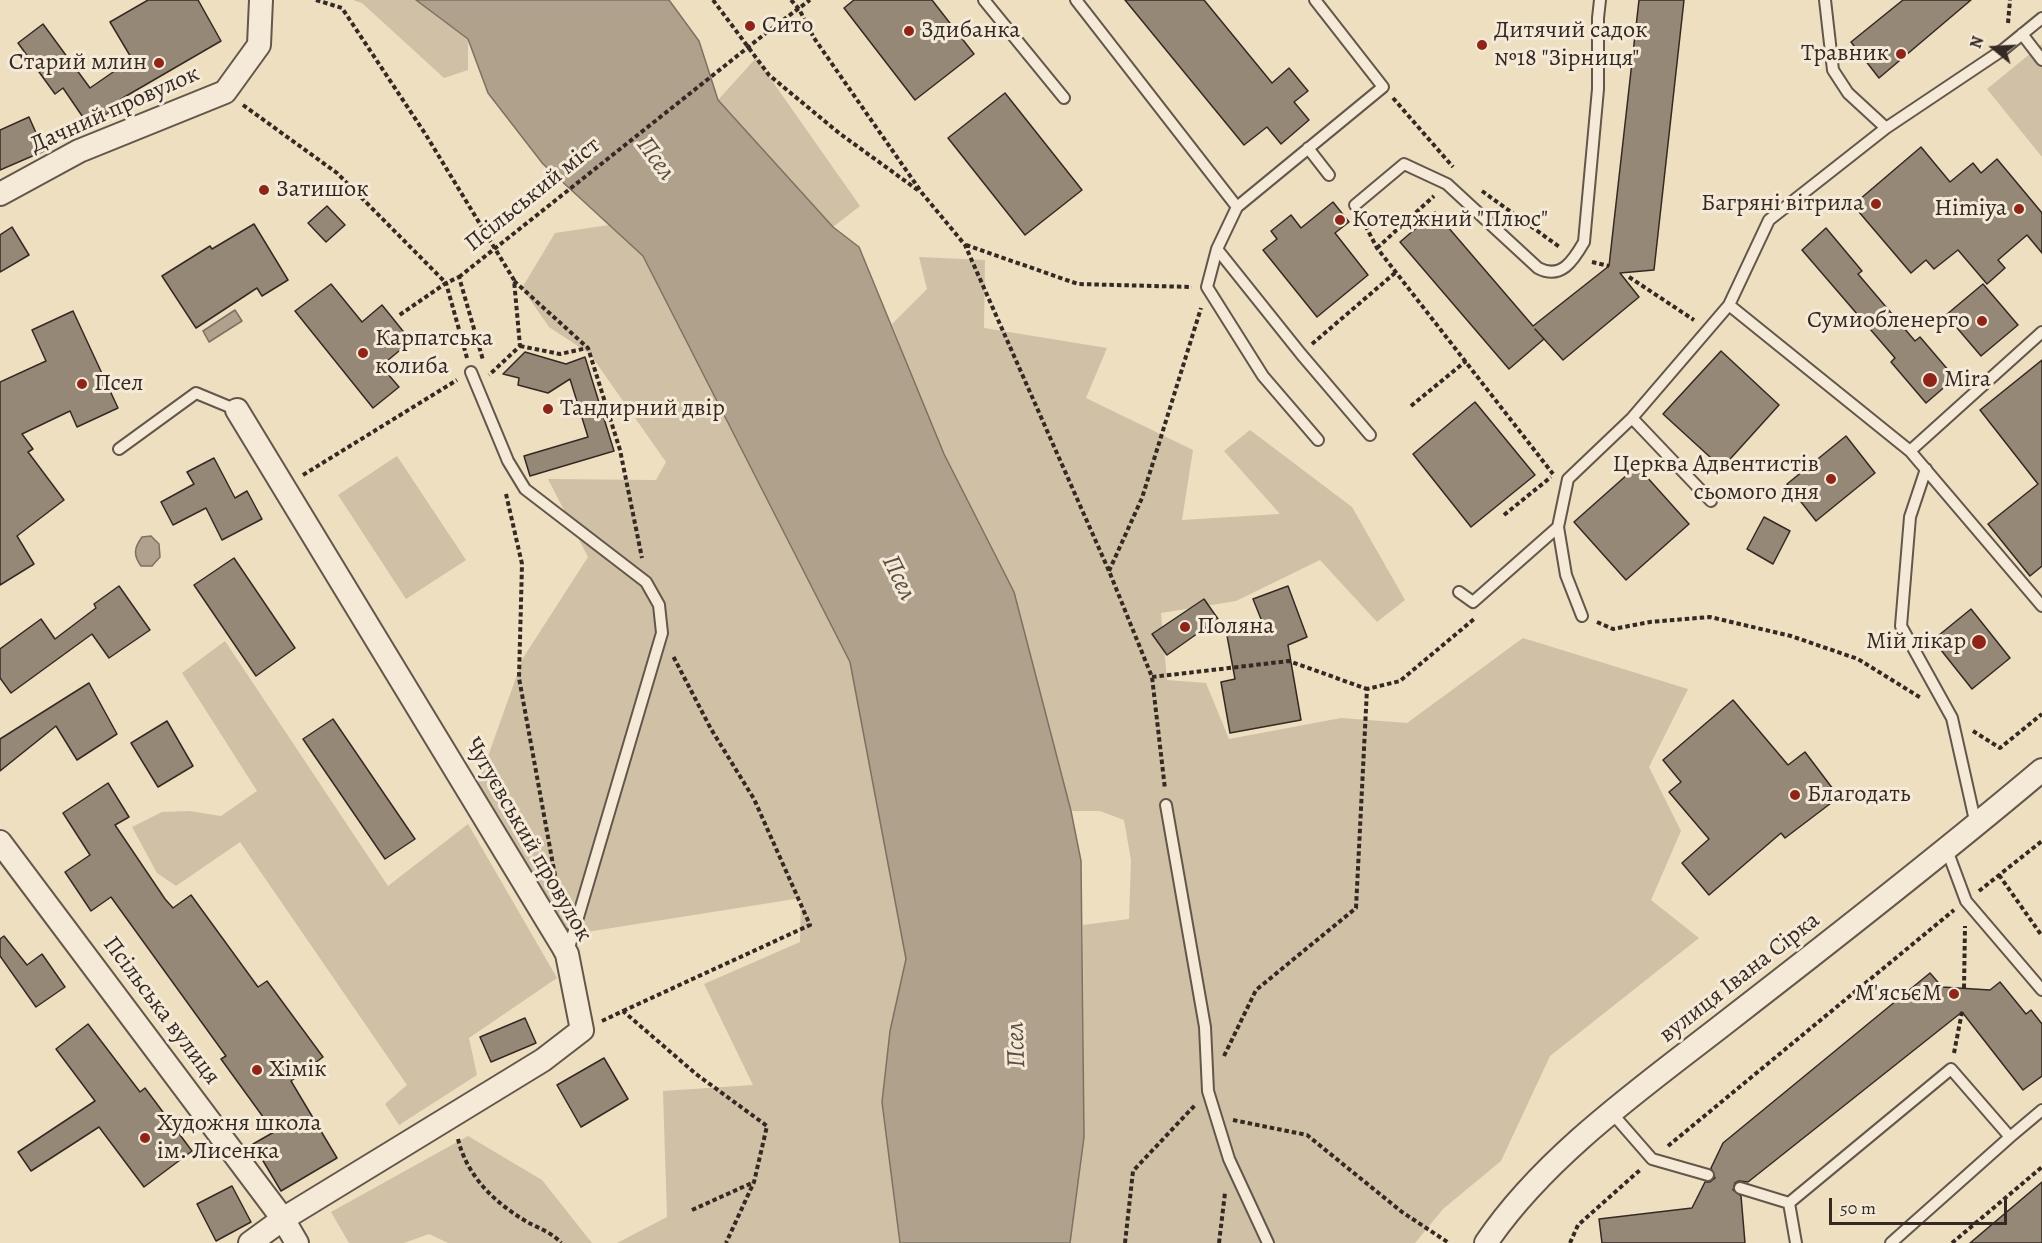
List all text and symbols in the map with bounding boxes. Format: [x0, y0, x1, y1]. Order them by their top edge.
place label: Сито [762, 12, 813, 40]
place label: Здибанка [921, 17, 1020, 45]
place label: Дитячий садок №18 "Зірниця" [1494, 17, 1648, 73]
north arrow [1964, 18, 2024, 78]
marker: Сито [743, 19, 757, 33]
marker: Здибанка [902, 24, 916, 38]
text: N [1965, 33, 1989, 51]
marker: Дитячий садок №18 "Зірниця" [1475, 38, 1489, 52]
place label: Травник [1801, 40, 1889, 68]
marker: Травник [1894, 47, 1908, 61]
place label: Старий млин [9, 49, 147, 77]
marker: Старий млин [152, 56, 166, 70]
street label: Дачний провулок [26, 60, 204, 160]
street label: Псільський міст [459, 131, 607, 259]
water label: Псел [629, 131, 681, 187]
place label: Затишок [276, 176, 369, 204]
marker: Затишок [257, 183, 271, 197]
place label: Багряні вітрила [1701, 190, 1864, 218]
place label: Himiya [1934, 195, 2007, 223]
marker: Багряні вітрила [1869, 197, 1883, 211]
marker: Himiya [2012, 202, 2026, 216]
place label: Котеджний "Плюс" [1352, 206, 1548, 234]
marker: Котеджний "Плюс" [1333, 213, 1347, 227]
place label: Сумиобленерго [1807, 307, 1970, 335]
marker: Сумиобленерго [1975, 314, 1989, 328]
place label: Карпатська колиба [375, 325, 493, 381]
marker: Карпатська колиба [356, 346, 370, 360]
place label: Mira [1944, 366, 1991, 394]
place label: Псел [94, 370, 143, 398]
marker: Mira [1921, 371, 1939, 389]
marker: Псел [75, 377, 89, 391]
place label: Тандирний двір [560, 395, 725, 423]
marker: Тандирний двір [541, 402, 555, 416]
place label: Церква Адвентистів сьомого дня [1613, 451, 1819, 507]
marker: Церква Адвентистів сьомого дня [1824, 472, 1838, 486]
water label: Псел [874, 550, 922, 606]
place label: Поляна [1197, 613, 1274, 641]
marker: Поляна [1178, 620, 1192, 634]
place label: Мій лікар [1866, 628, 1966, 656]
marker: Мій лікар [1970, 633, 1988, 651]
street label: Чугуєвський провулок [458, 733, 598, 947]
place label: Благодать [1807, 781, 1910, 809]
marker: Благодать [1788, 788, 1802, 802]
street label: вулиця Івана Сірка [1654, 906, 1826, 1050]
street label: Псільська вулиця [96, 931, 226, 1091]
place label: М'ясьєМ [1855, 980, 1942, 1008]
marker: М'ясьєМ [1947, 987, 1961, 1001]
water label: Псел [1001, 1021, 1033, 1069]
place label: Хімік [269, 1056, 327, 1084]
marker: Хімік [250, 1063, 264, 1077]
place label: Художня школа ім. Лисенка [157, 1110, 321, 1166]
marker: Художня школа ім. Лисенка [138, 1131, 152, 1145]
scale bar [1832, 1186, 2010, 1224]
text: 50 m [1840, 1196, 1876, 1220]

